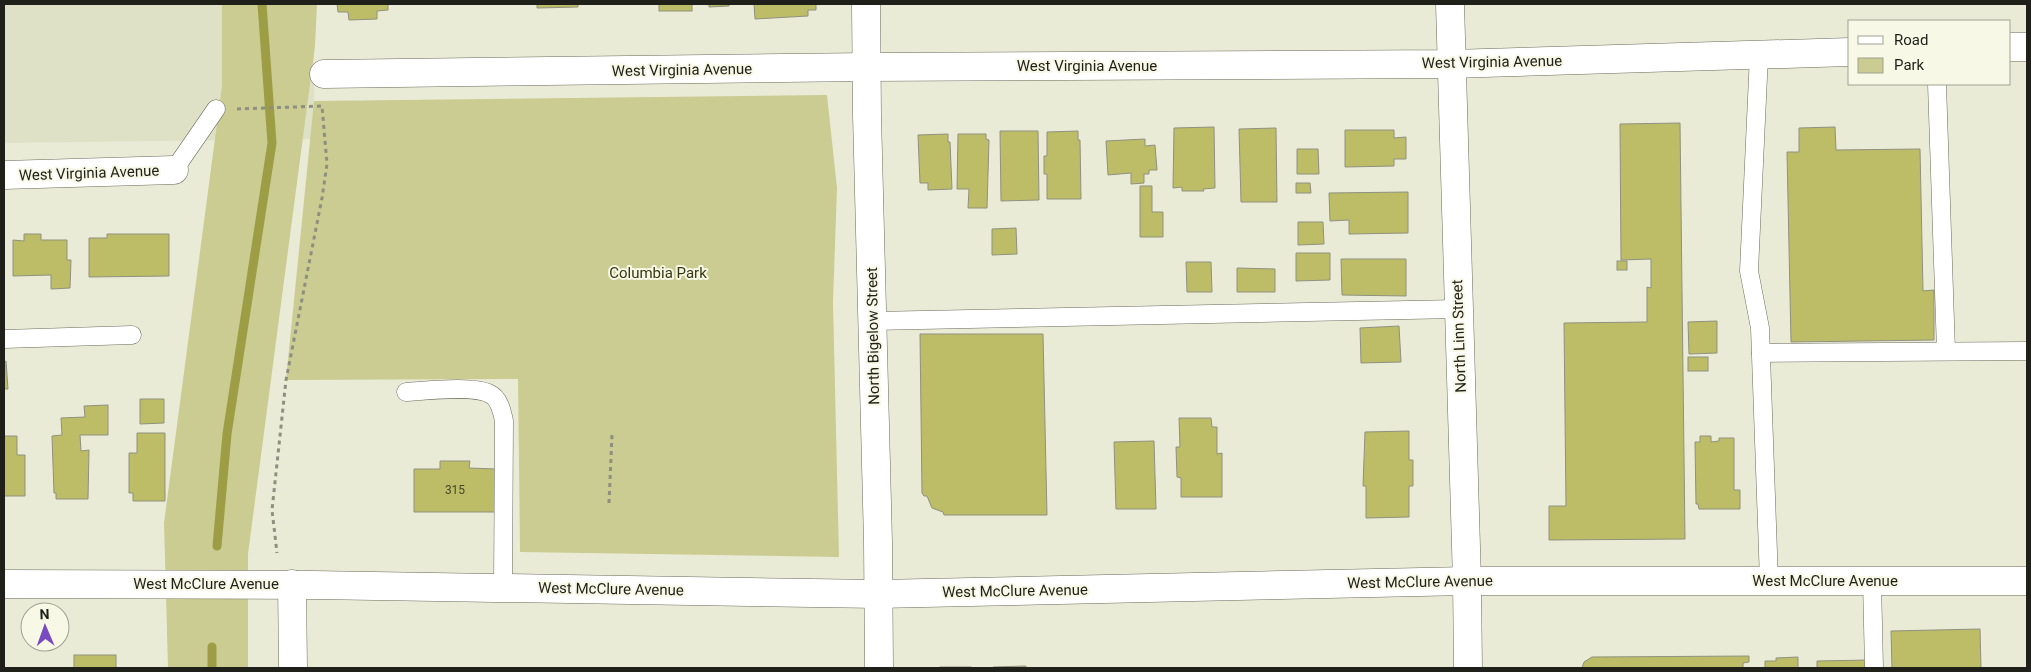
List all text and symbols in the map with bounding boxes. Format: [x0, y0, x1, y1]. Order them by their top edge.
legend [1848, 20, 2011, 85]
text: Road [1894, 31, 1928, 49]
street label: West Virginia Avenue [1422, 52, 1562, 72]
text: Park [1894, 56, 1925, 74]
street label: West Virginia Avenue [1017, 57, 1157, 75]
street label: West Virginia Avenue [612, 60, 752, 80]
street label: West Virginia Avenue [18, 162, 160, 184]
park label: Columbia Park [609, 264, 707, 282]
street label: North Bigelow Street [863, 267, 883, 405]
street label: North Linn Street [1448, 279, 1470, 393]
house number: 315 [445, 483, 465, 497]
street label: West McClure Avenue [1347, 572, 1493, 592]
street label: West McClure Avenue [1752, 572, 1898, 590]
street label: West McClure Avenue [133, 575, 279, 593]
street label: West McClure Avenue [538, 579, 684, 599]
street label: West McClure Avenue [942, 581, 1088, 601]
north arrow [20, 602, 70, 652]
text: N [39, 606, 50, 622]

